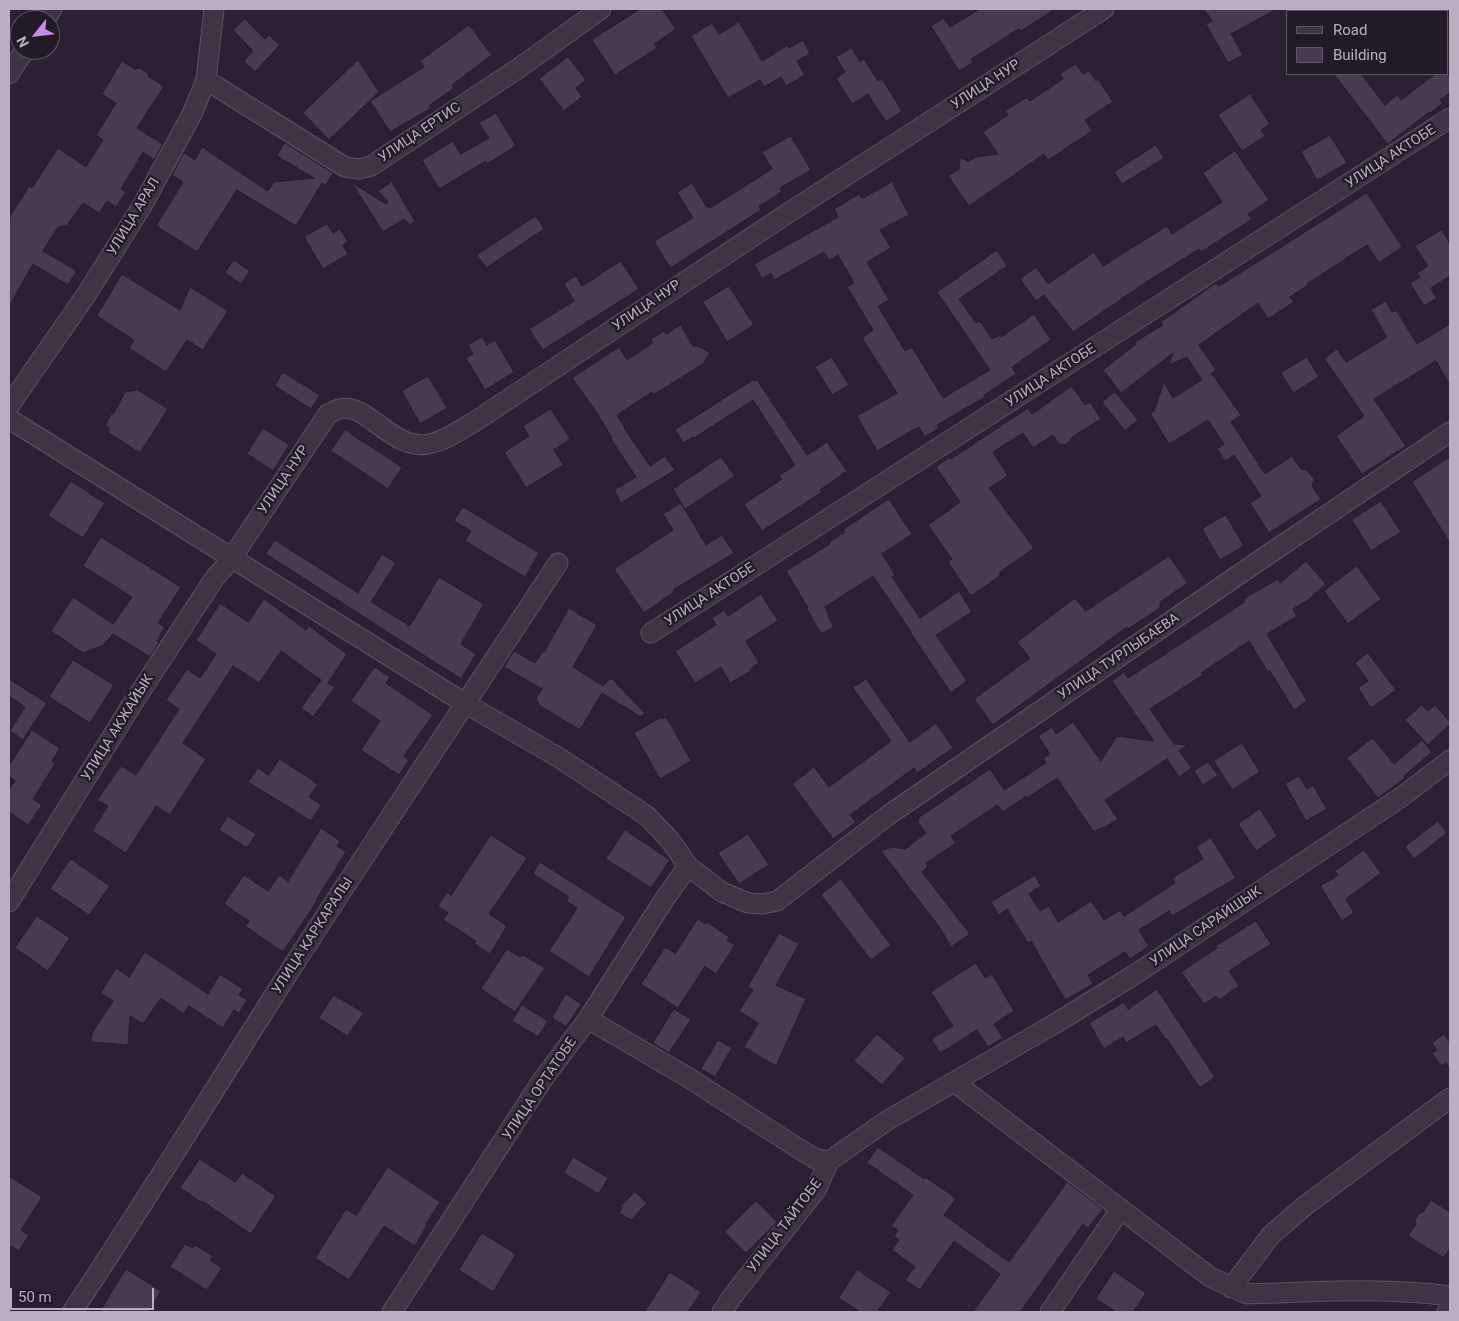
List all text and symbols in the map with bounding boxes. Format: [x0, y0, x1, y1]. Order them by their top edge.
north arrow [10, 10, 60, 60]
legend [1286, 10, 1449, 75]
text: Road [1333, 21, 1367, 39]
text: N [13, 34, 32, 50]
text: Building [1333, 46, 1387, 64]
street label: УЛИЦА НУР [948, 56, 1024, 114]
street label: УЛИЦА ЕРТИС [376, 99, 464, 167]
street label: УЛИЦА АКТОБЕ [1343, 122, 1439, 192]
street label: УЛИЦА АРАЛ [104, 175, 164, 259]
street label: УЛИЦА НУР [610, 277, 684, 335]
street label: УЛИЦА АКТОБЕ [1003, 341, 1099, 411]
street label: УЛИЦА НУР [255, 443, 313, 517]
street label: УЛИЦА АКТОБЕ [662, 560, 758, 630]
street label: УЛИЦА ТУРЛЫБАЕВА [1055, 610, 1183, 704]
street label: УЛИЦА АКЖАЙЫК [78, 672, 158, 784]
street label: УЛИЦА КАРКАРАЛЫ [269, 875, 357, 997]
street label: УЛИЦА САРАЙШЫК [1147, 883, 1265, 971]
street label: УЛИЦА ОРТАТОБЕ [499, 1034, 581, 1144]
street label: УЛИЦА ТАЙТОБЕ [744, 1176, 826, 1276]
scale bar [12, 1278, 156, 1310]
text: 50 m [18, 1288, 52, 1306]

